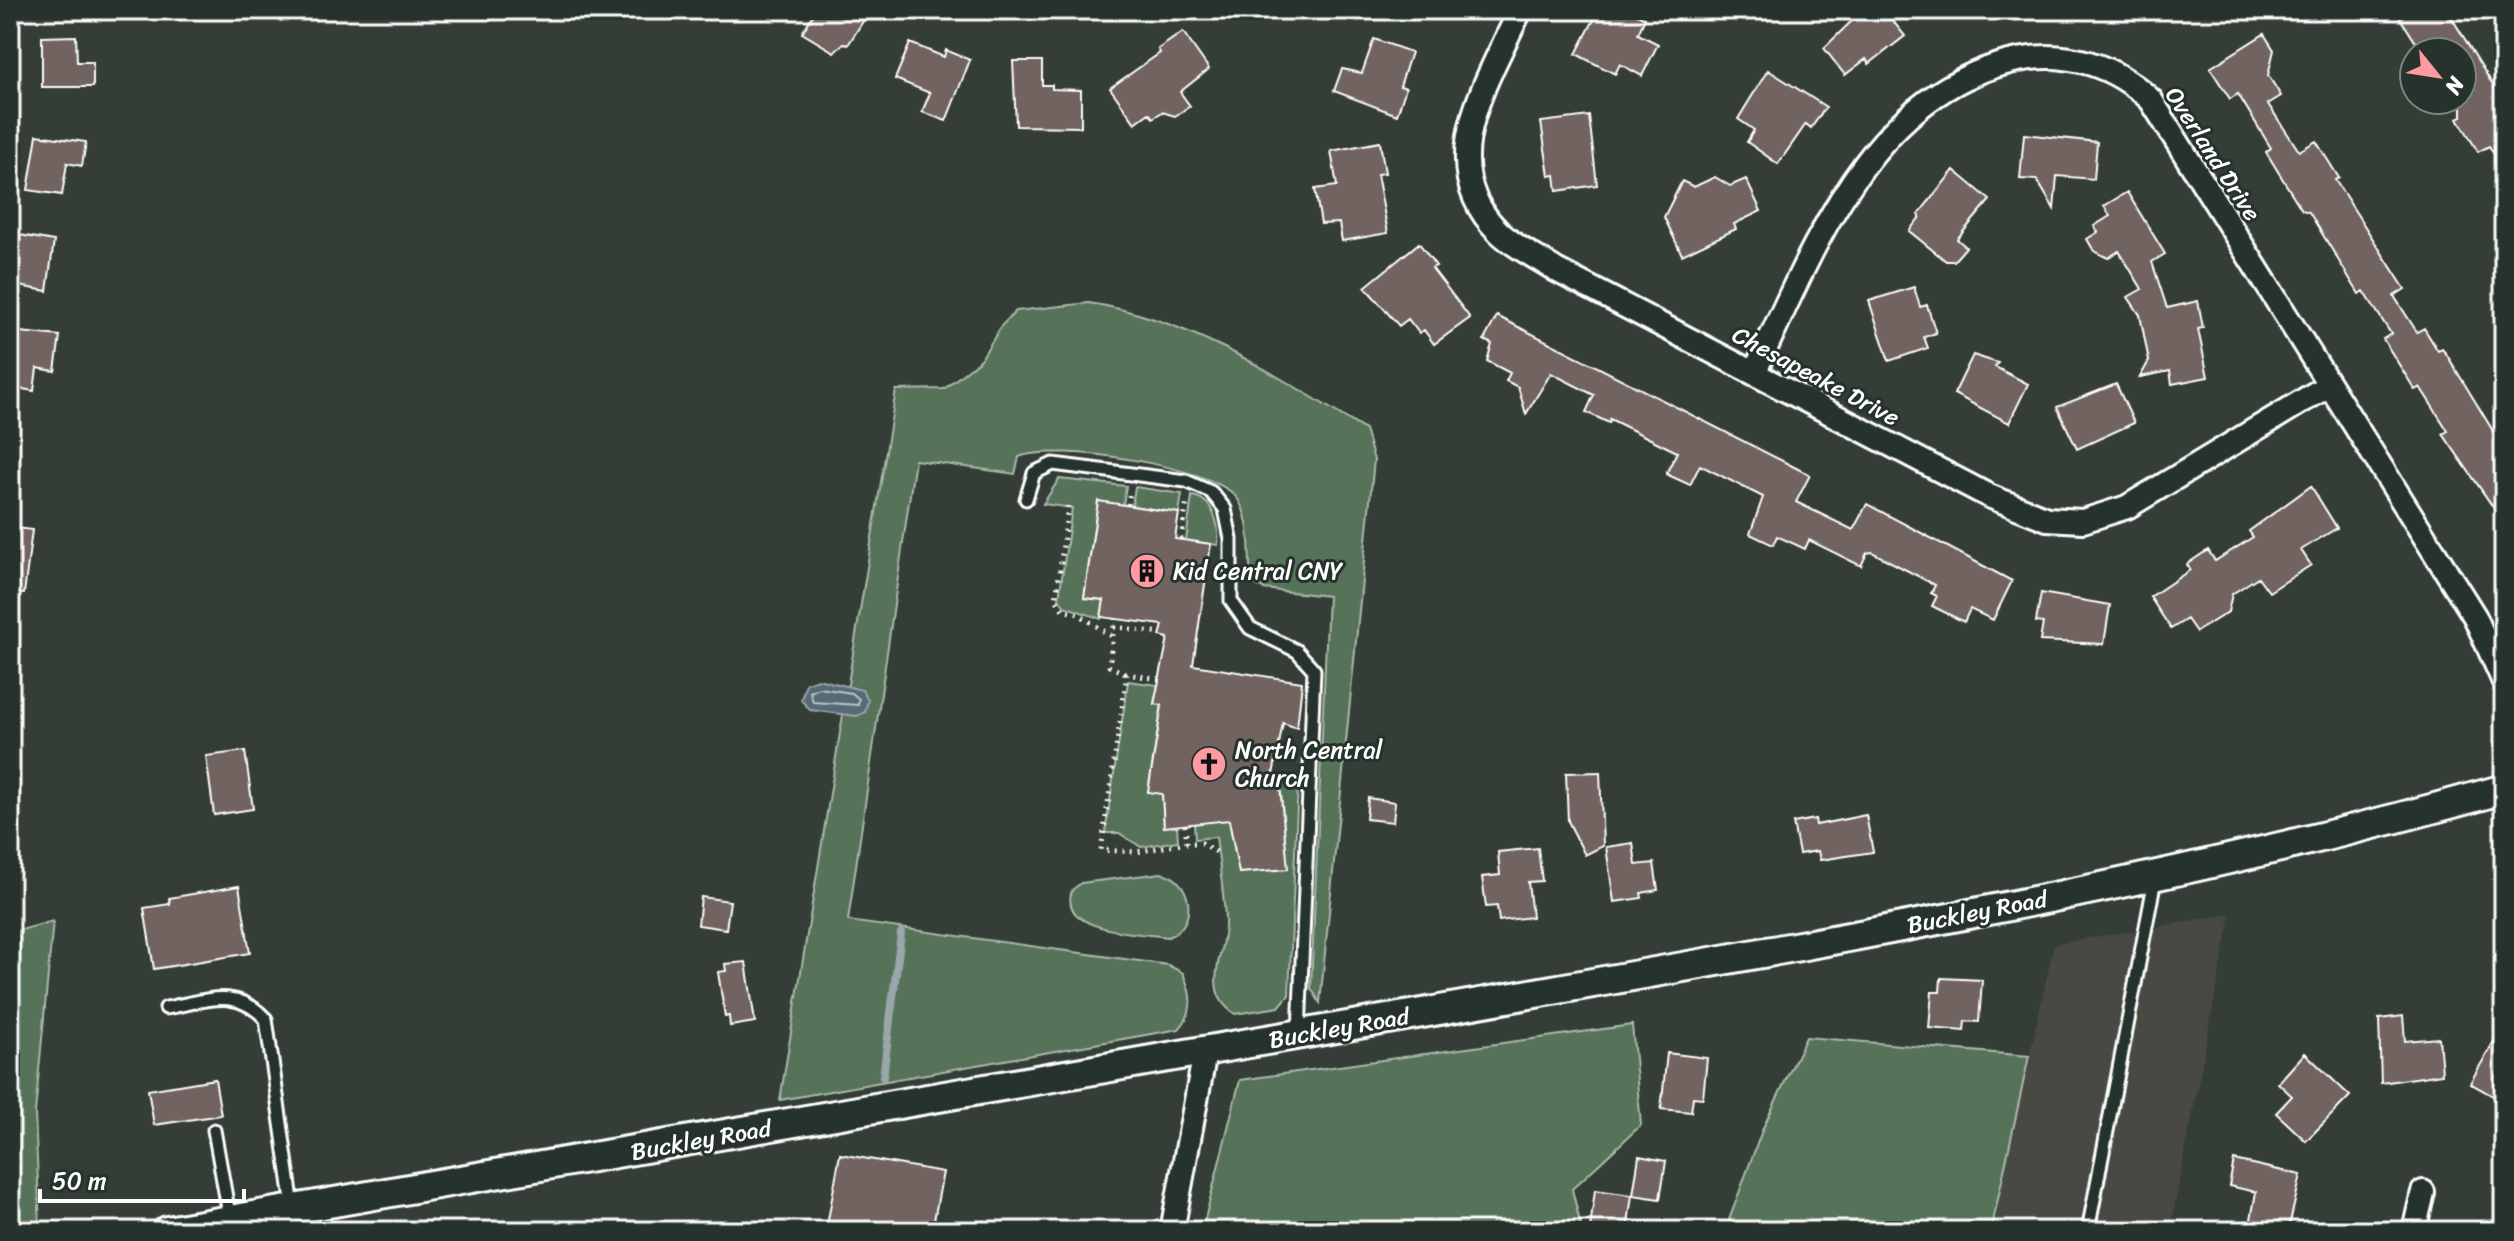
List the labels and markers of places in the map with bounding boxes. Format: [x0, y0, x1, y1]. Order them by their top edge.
place label: Kid Central CNY [1173, 550, 1344, 592]
building icon: Kid Central CNY [1128, 552, 1166, 590]
place label: North Central Church [1235, 729, 1384, 799]
church icon: North Central Church [1190, 745, 1228, 783]

